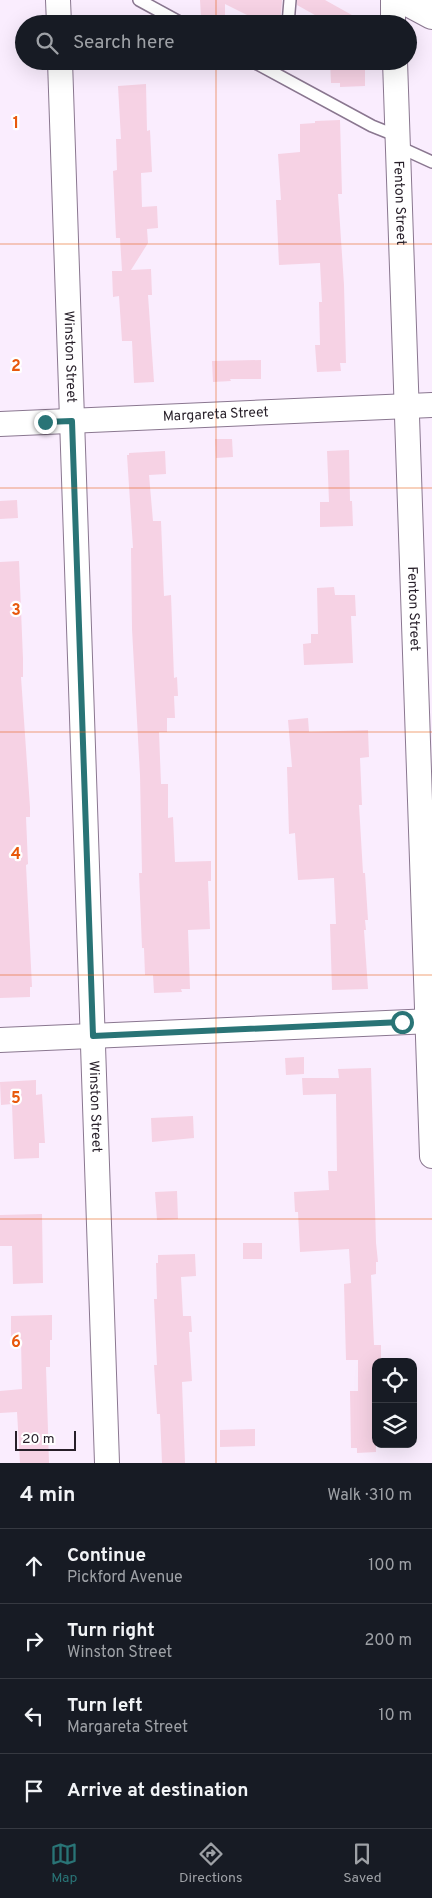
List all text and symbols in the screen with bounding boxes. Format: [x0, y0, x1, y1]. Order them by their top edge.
search box [15, 15, 417, 70]
icon: search [33, 29, 61, 57]
text: Search here [73, 31, 175, 55]
text: 1 [13, 114, 19, 134]
street label: Fenton Street [390, 160, 410, 246]
street label: Winston Street [60, 310, 80, 403]
text: 2 [11, 357, 21, 377]
street label: Margareta Street [162, 404, 269, 425]
route end [34, 411, 57, 434]
street label: Fenton Street [404, 566, 423, 651]
text: 3 [11, 601, 21, 621]
text: 4 [11, 845, 21, 865]
route start [391, 1011, 414, 1034]
street label: Winston Street [85, 1060, 105, 1153]
text: 5 [11, 1089, 21, 1109]
text: 6 [11, 1333, 21, 1353]
map controls [372, 1358, 417, 1448]
button: locate [372, 1358, 417, 1403]
button: layers [372, 1403, 417, 1448]
scale bar [15, 1428, 76, 1451]
text: 20 m [22, 1431, 55, 1448]
text: 4 min [20, 1482, 76, 1509]
text: Walk · 310 m [327, 1486, 412, 1506]
text: Continue [67, 1544, 146, 1568]
icon: ahead [20, 1552, 48, 1580]
text: 100 m [368, 1556, 412, 1576]
text: Pickford Avenue [67, 1568, 183, 1588]
text: Turn right [67, 1619, 155, 1643]
icon: right [20, 1627, 48, 1655]
text: 200 m [364, 1631, 412, 1651]
text: Winston Street [67, 1643, 172, 1663]
text: Turn left [67, 1694, 143, 1718]
icon: left [20, 1702, 48, 1730]
text: 10 m [378, 1706, 412, 1726]
text: Margareta Street [67, 1718, 188, 1738]
icon: arrive [20, 1777, 48, 1805]
text: Arrive at destination [67, 1779, 248, 1803]
tab: Map [50, 1840, 78, 1887]
tab: Directions [179, 1840, 243, 1887]
tab: Saved [343, 1840, 382, 1887]

